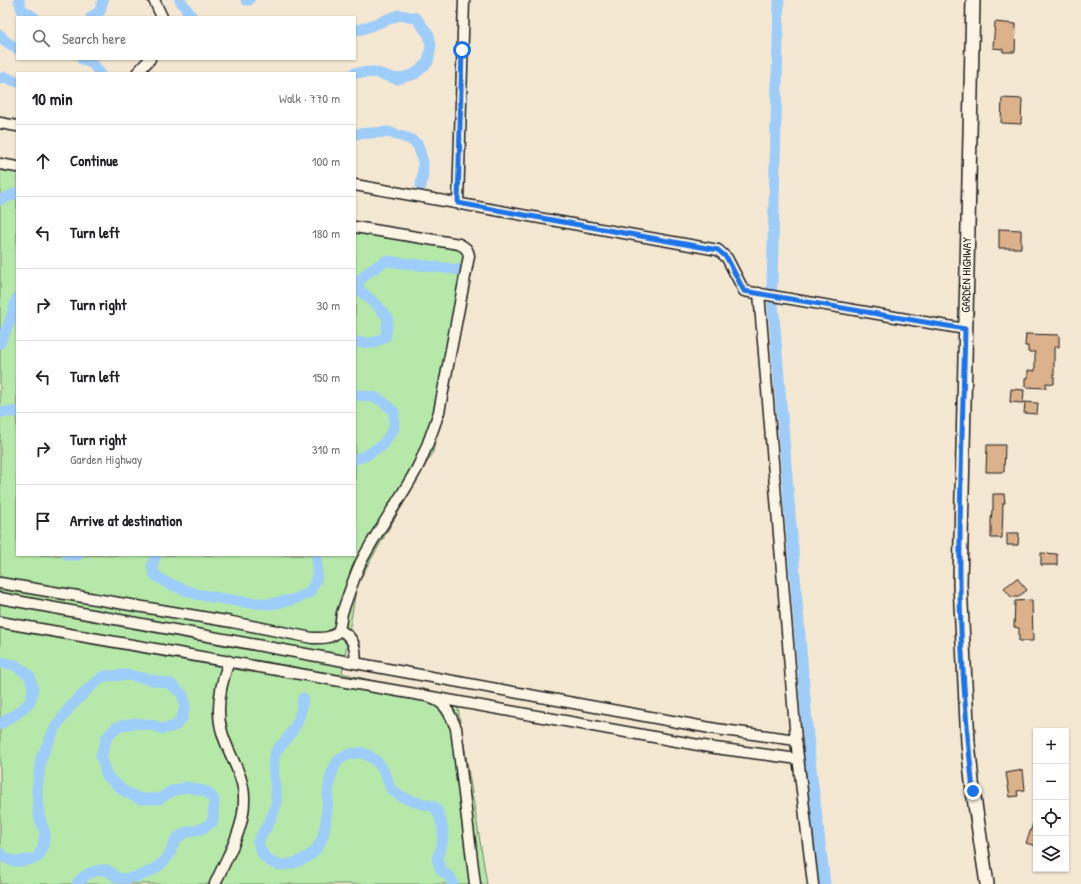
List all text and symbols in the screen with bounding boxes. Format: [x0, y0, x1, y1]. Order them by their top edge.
search box [16, 16, 356, 60]
icon: search [30, 27, 52, 49]
text: Search here [62, 28, 126, 49]
route start [453, 41, 471, 59]
text: 10 min [32, 87, 73, 110]
text: Walk · 770 m [279, 89, 340, 107]
icon: ahead [32, 150, 54, 172]
text: Continue [70, 150, 118, 171]
text: 100 m [312, 152, 340, 170]
icon: left [32, 222, 54, 244]
text: Turn left [70, 222, 120, 243]
text: 180 m [312, 224, 340, 242]
street label: GARDEN HIGHWAY [957, 236, 975, 313]
icon: right [32, 294, 54, 316]
text: Turn right [70, 294, 126, 315]
text: 30 m [317, 296, 340, 314]
icon: left [32, 366, 54, 388]
text: Turn left [70, 366, 120, 387]
text: 150 m [312, 368, 340, 386]
text: Turn right [70, 429, 126, 450]
icon: right [32, 438, 54, 460]
text: 310 m [312, 440, 340, 458]
text: Garden Highway [70, 450, 142, 468]
icon: arrive [32, 510, 54, 532]
text: Arrive at destination [70, 510, 182, 531]
map controls [1033, 728, 1069, 872]
button: + [1033, 728, 1069, 764]
button: − [1033, 764, 1069, 800]
route end [964, 782, 982, 800]
button: locate [1033, 800, 1069, 836]
button: layers [1033, 836, 1069, 872]

